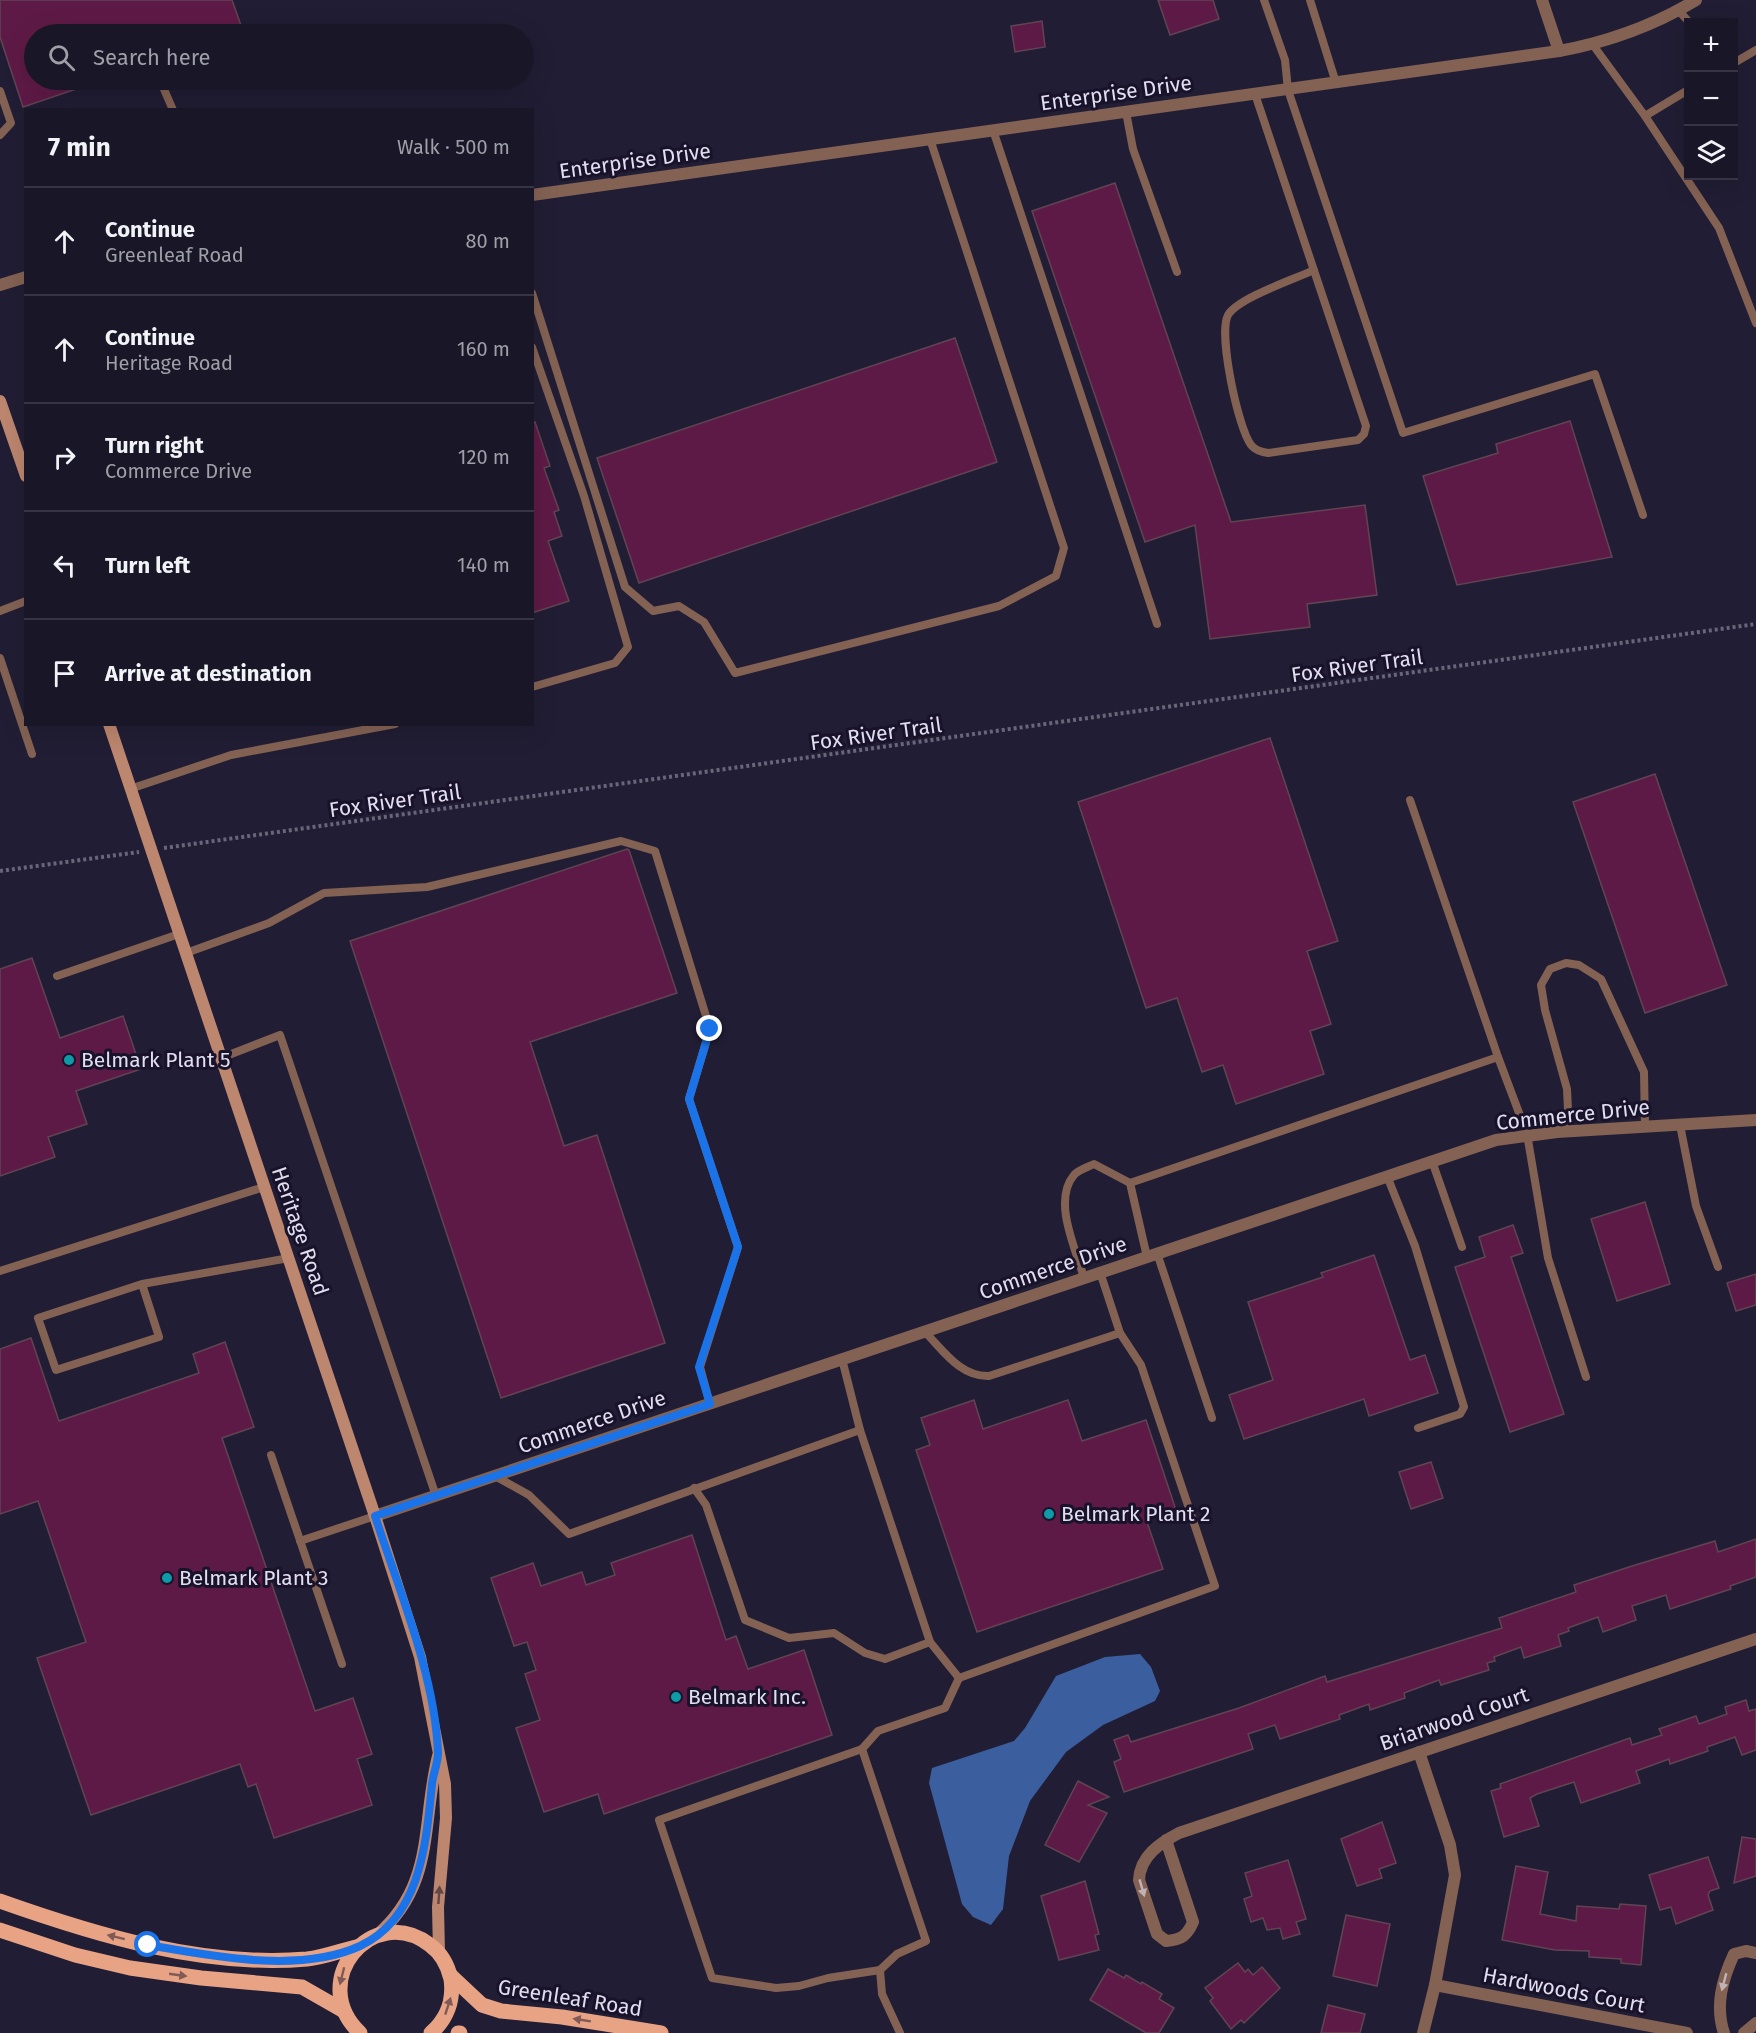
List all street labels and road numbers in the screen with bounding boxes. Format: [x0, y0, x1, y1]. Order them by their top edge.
street label: Enterprise Drive [1039, 69, 1193, 117]
street label: Enterprise Drive [558, 137, 712, 185]
street label: Fox River Trail [1290, 644, 1424, 688]
street label: Fox River Trail [809, 712, 943, 756]
street label: Fox River Trail [328, 779, 462, 823]
street label: Commerce Drive [1495, 1094, 1651, 1136]
street label: Heritage Road [266, 1163, 334, 1299]
street label: Commerce Drive [976, 1231, 1130, 1305]
street label: Commerce Drive [515, 1385, 669, 1459]
street label: Briarwood Court [1376, 1681, 1532, 1757]
street label: Hardwoods Court [1481, 1962, 1648, 2019]
street label: Greenleaf Road [496, 1974, 644, 2022]

